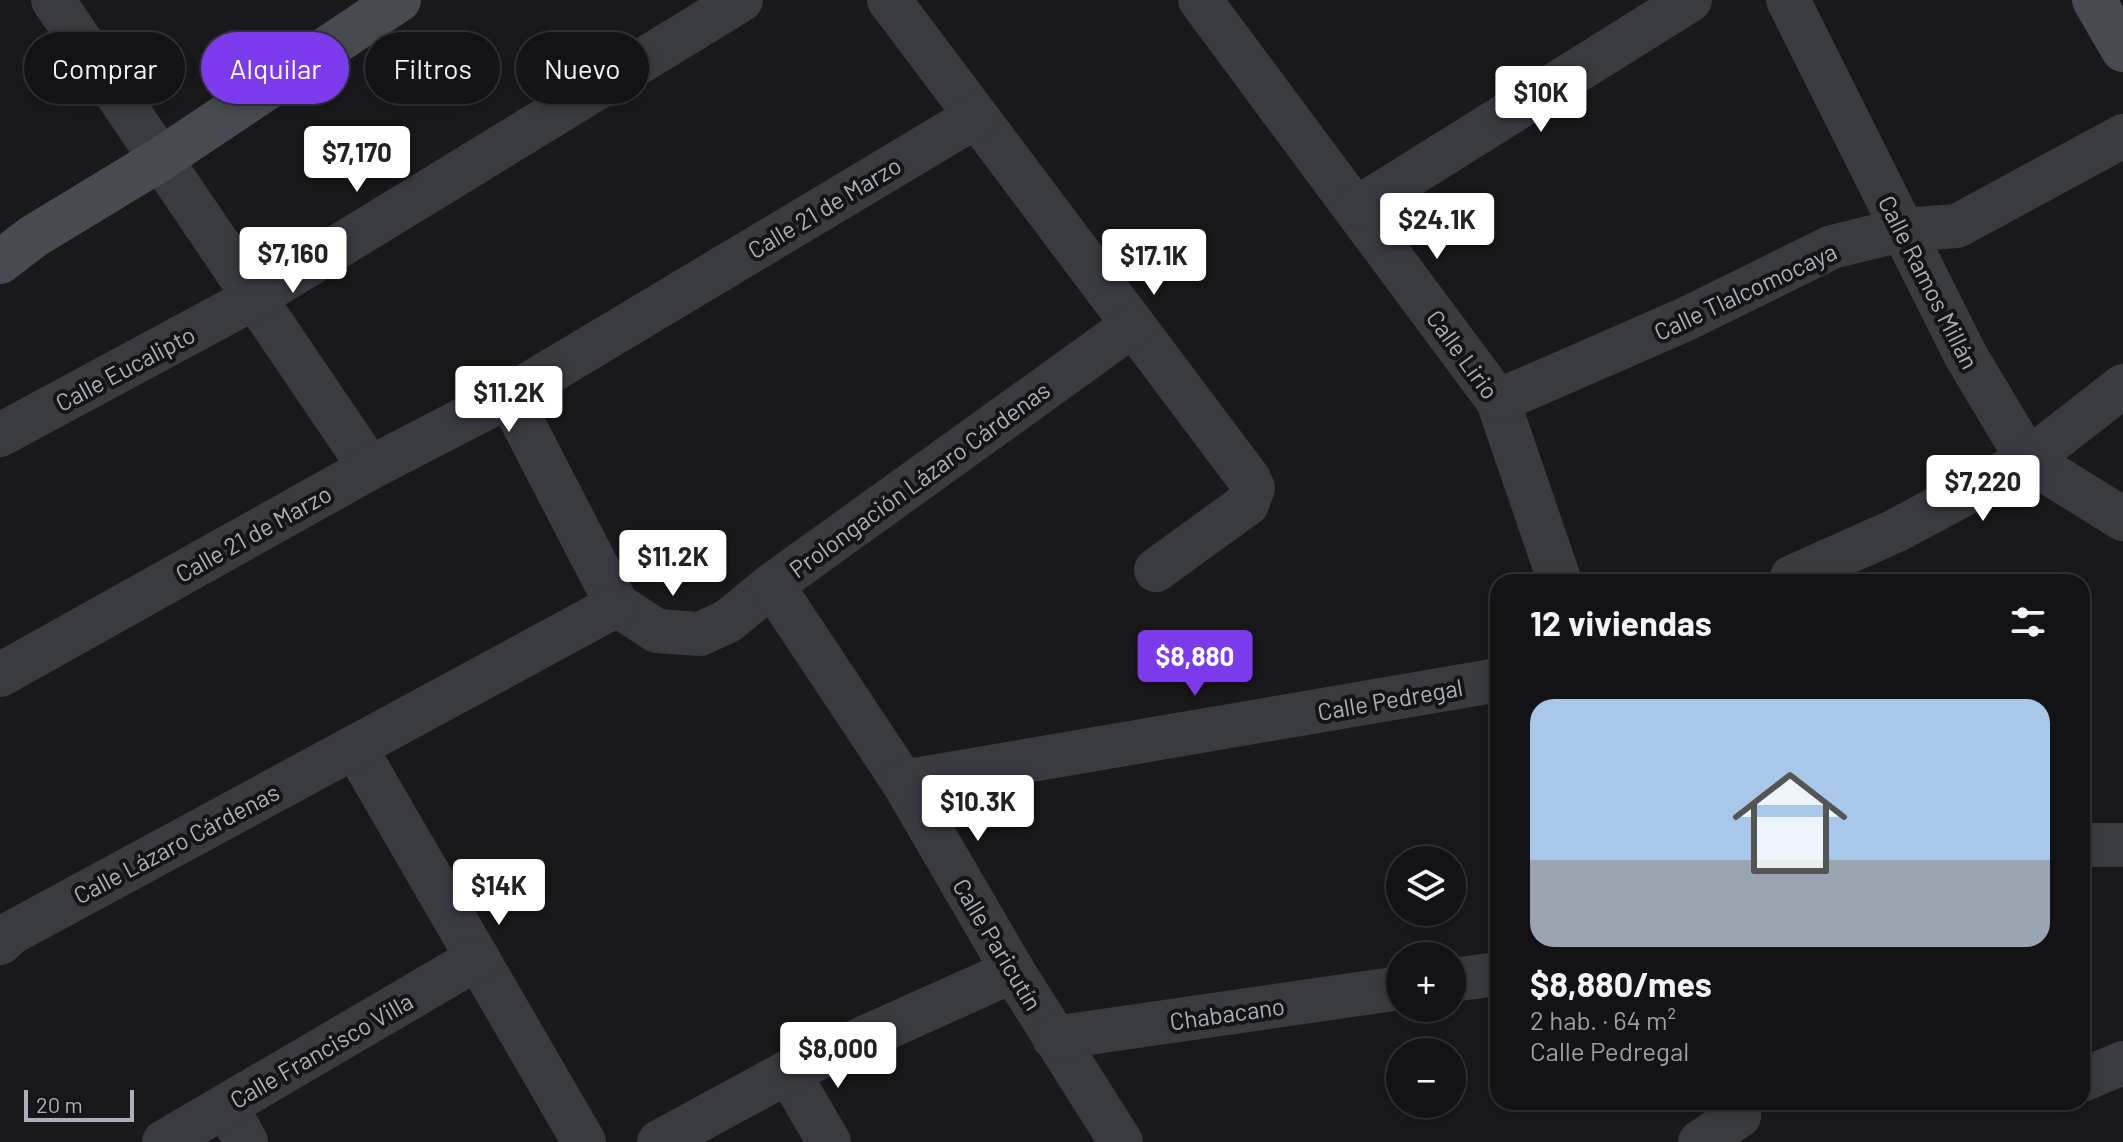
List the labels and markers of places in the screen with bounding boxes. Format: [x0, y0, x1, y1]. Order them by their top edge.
pin: $10K [1494, 66, 1588, 134]
pin: $7,170 [292, 126, 422, 194]
pin: $24.1K [1372, 193, 1502, 261]
pin: $7,160 [228, 227, 358, 295]
pin: $17.1K [1089, 229, 1219, 297]
pin: $11.2K [444, 366, 574, 434]
pin: $7,220 [1918, 455, 2048, 523]
pin: $11.2K [608, 530, 738, 598]
pin: $8,880 [1130, 630, 1260, 698]
pin: $10.3K [913, 775, 1043, 843]
pin: $14K [452, 859, 546, 927]
pin: $8,000 [773, 1022, 903, 1090]

